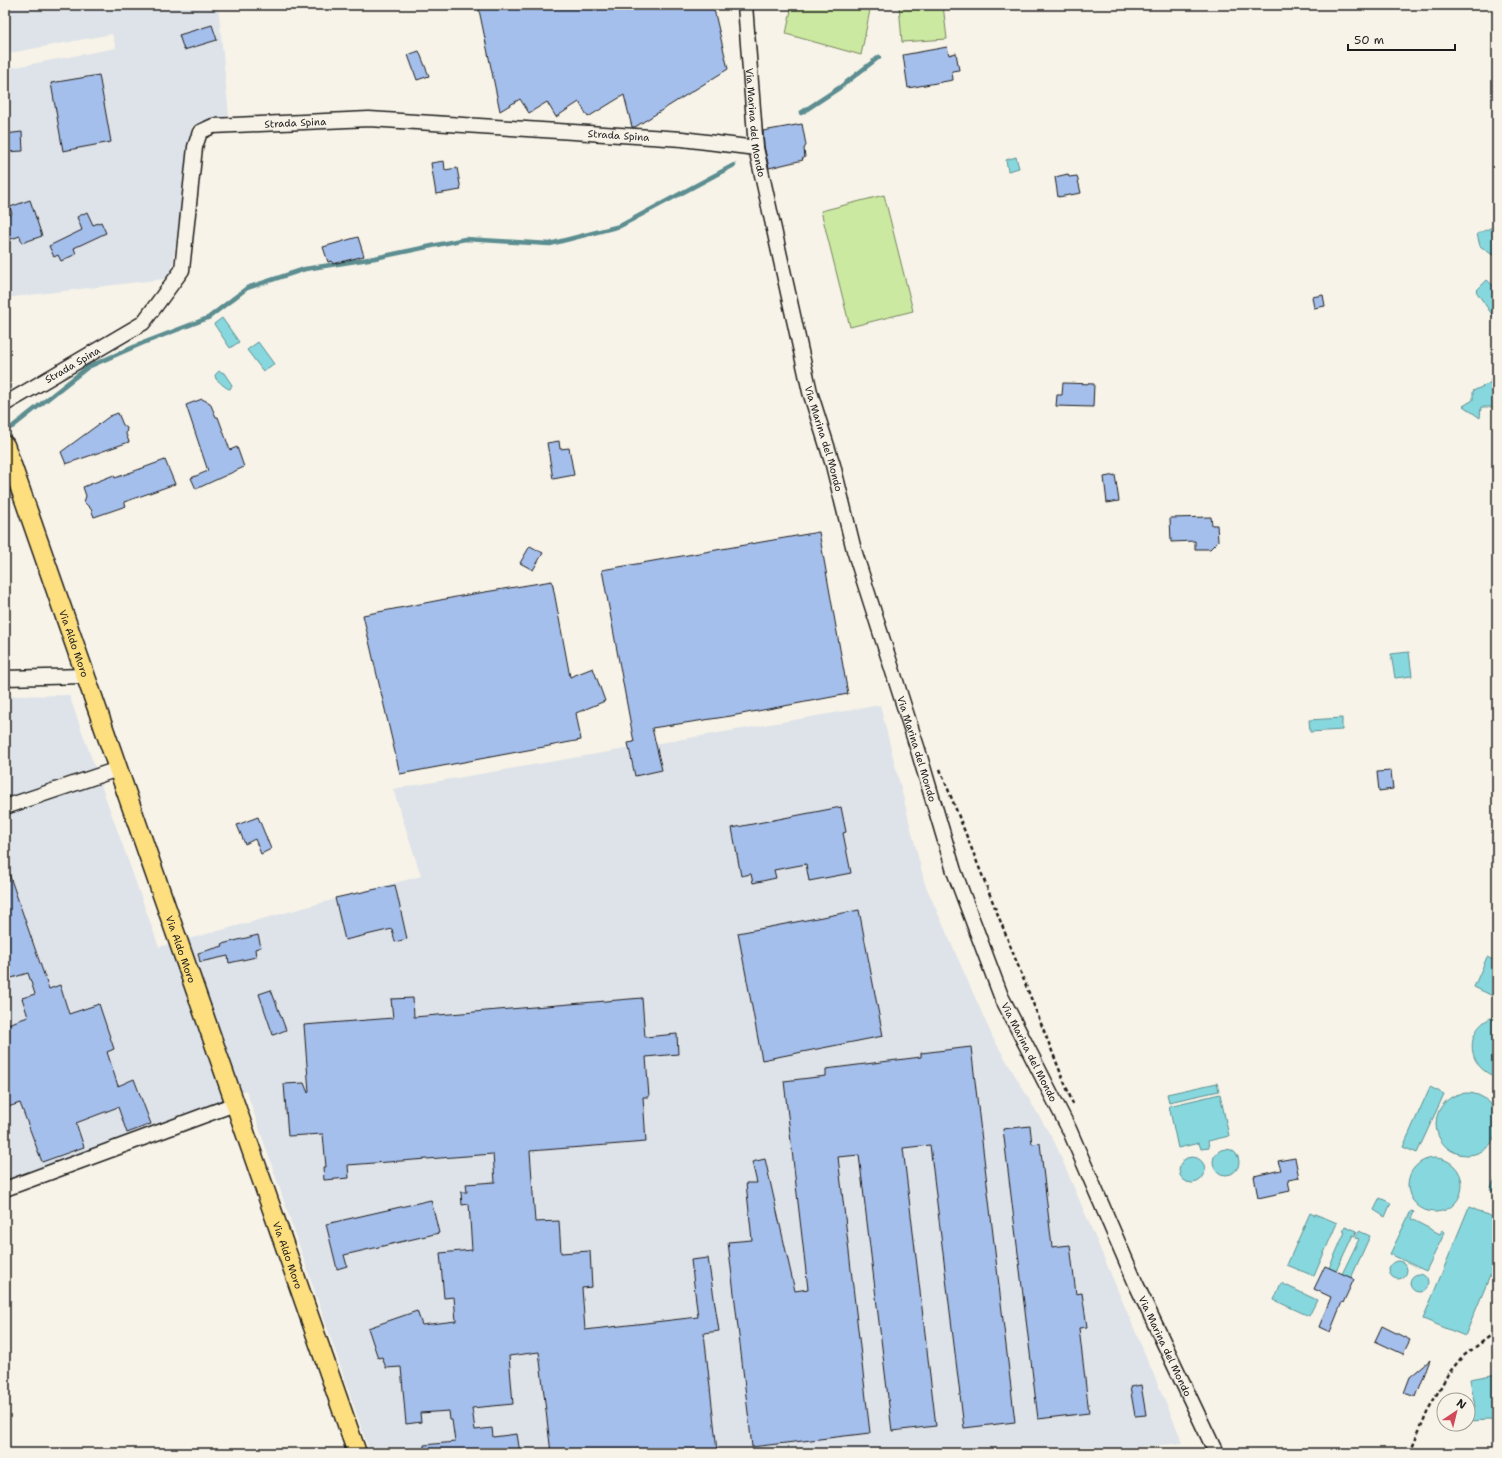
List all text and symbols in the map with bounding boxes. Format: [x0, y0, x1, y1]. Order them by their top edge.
scale bar [1348, 26, 1455, 52]
text: 50 m [1354, 32, 1384, 48]
street label: Via Marina del Mondo [743, 67, 769, 178]
street label: Strada Spina [264, 114, 327, 130]
street label: Strada Spina [587, 126, 651, 143]
street label: Strada Spina [42, 343, 103, 386]
street label: Via Marina del Mondo [802, 384, 846, 493]
street label: Via Aldo Moro [56, 608, 92, 679]
street label: Via Marina del Mondo [895, 694, 939, 803]
street label: Via Aldo Moro [163, 914, 199, 985]
street label: Via Marina del Mondo [999, 1000, 1060, 1104]
street label: Via Aldo Moro [270, 1220, 306, 1291]
street label: Via Marina del Mondo [1136, 1294, 1195, 1398]
north arrow [1436, 1392, 1476, 1432]
text: N [1454, 1396, 1470, 1413]

